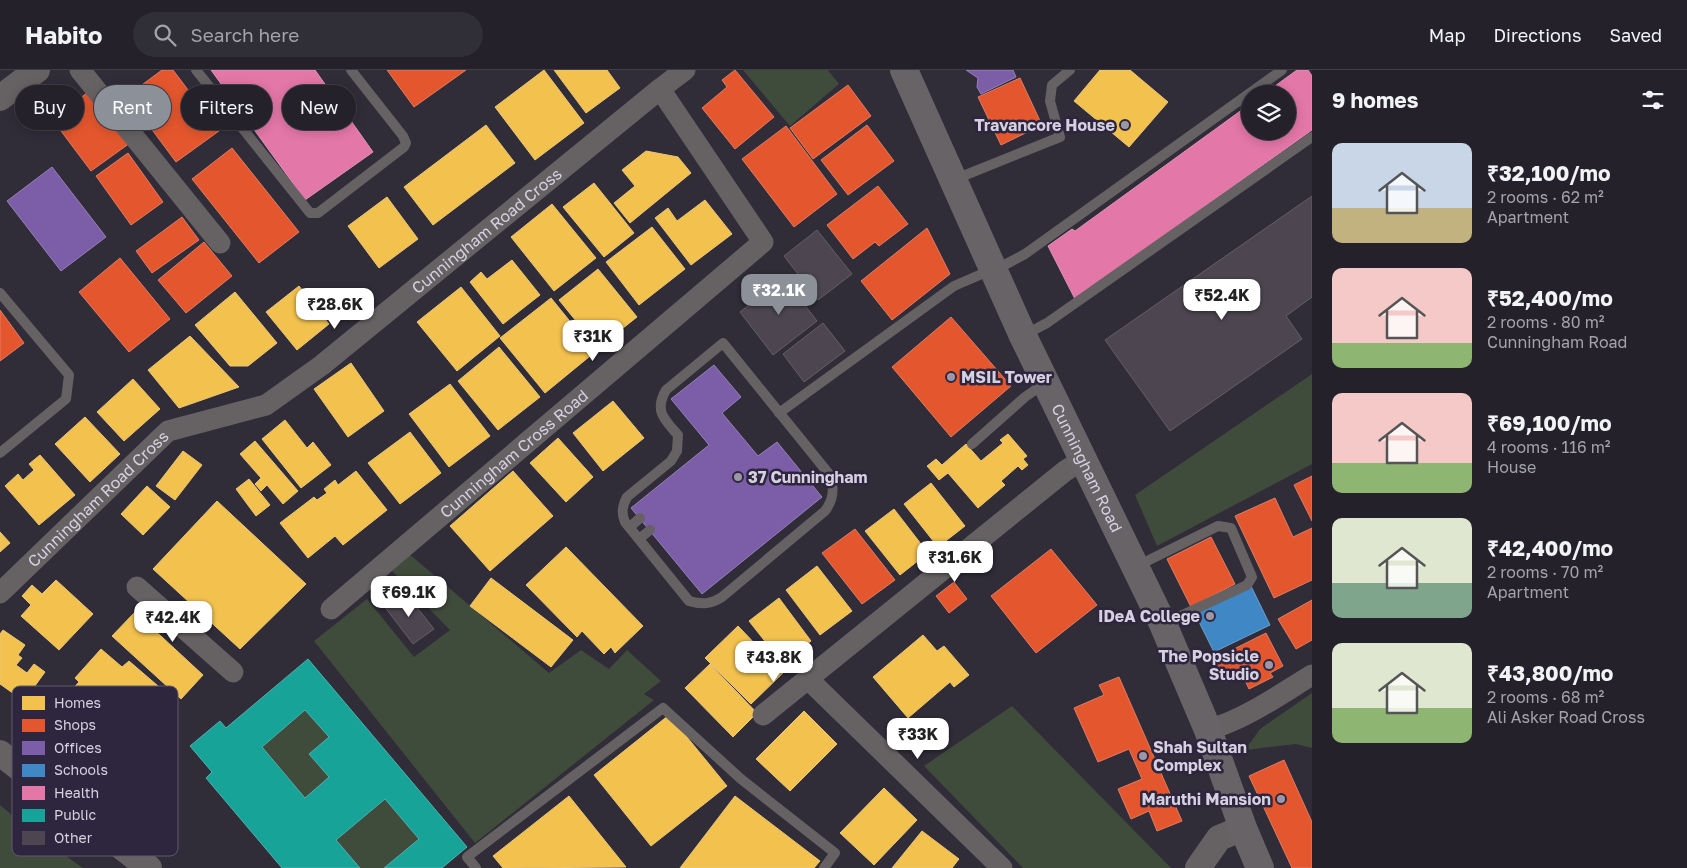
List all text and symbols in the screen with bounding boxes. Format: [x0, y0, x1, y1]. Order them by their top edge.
search box [133, 12, 483, 57]
text: Habito [25, 20, 103, 49]
icon: search [151, 21, 179, 49]
text: Search here [191, 23, 299, 46]
text: Map [1429, 24, 1465, 46]
text: Directions [1493, 24, 1581, 46]
text: Saved [1609, 24, 1662, 46]
chip: Buy [15, 85, 84, 130]
chip: Rent [94, 85, 171, 130]
chip: Filters [181, 85, 272, 130]
chip: New [282, 85, 356, 130]
map controls [1241, 85, 1296, 140]
button: layers [1241, 85, 1296, 140]
icon: filters [1639, 86, 1667, 114]
text: 9 homes [1332, 87, 1418, 113]
place label: Travancore House [974, 115, 1115, 135]
marker: Travancore House [1119, 119, 1131, 131]
text: ₹32,100/mo [1487, 160, 1611, 186]
street label: Cunningham Road Cross [407, 163, 566, 298]
icon: home [1372, 163, 1432, 223]
text: 2 rooms · 62 m² [1487, 187, 1604, 207]
text: Apartment [1487, 207, 1569, 227]
pin: ₹32.1K [738, 274, 820, 316]
pin: ₹52.4K [1181, 278, 1263, 321]
text: ₹32.1K [752, 280, 806, 300]
text: ₹52.4K [1194, 285, 1250, 305]
text: ₹52,400/mo [1487, 285, 1613, 311]
pin: ₹28.6K [294, 288, 376, 330]
icon: home [1372, 288, 1432, 348]
text: ₹28.6K [307, 294, 363, 314]
text: 2 rooms · 80 m² [1487, 312, 1605, 332]
pin: ₹31K [563, 320, 623, 362]
text: ₹31K [574, 326, 612, 346]
text: Cunningham Road [1487, 332, 1627, 352]
place label: MSIL Tower [961, 367, 1052, 387]
marker: MSIL Tower [945, 371, 957, 383]
street label: Cunningham Cross Road [436, 385, 592, 522]
street label: Cunningham Road [1047, 400, 1127, 535]
text: ₹69,100/mo [1487, 410, 1612, 436]
icon: home [1372, 413, 1432, 473]
street label: Cunningham Road Cross [23, 426, 173, 571]
text: 4 rooms · 116 m² [1487, 437, 1611, 457]
text: House [1487, 457, 1536, 477]
place label: 37 Cunningham [748, 467, 868, 487]
marker: 37 Cunningham [732, 471, 744, 483]
text: ₹42,400/mo [1487, 535, 1613, 561]
icon: home [1372, 538, 1432, 598]
pin: ₹31.6K [914, 540, 996, 583]
text: ₹31.6K [928, 547, 982, 567]
text: 2 rooms · 70 m² [1487, 562, 1603, 582]
pin: ₹69.1K [368, 576, 450, 618]
text: ₹69.1K [382, 582, 436, 602]
text: Apartment [1487, 582, 1569, 602]
pin: ₹42.4K [132, 600, 214, 643]
place label: IDeA College [1098, 606, 1200, 626]
text: ₹42.4K [145, 607, 201, 627]
marker: IDeA College [1204, 610, 1216, 622]
pin: ₹43.8K [733, 640, 815, 683]
place label: The Popsicle Studio [1158, 646, 1259, 684]
text: ₹43.8K [746, 647, 802, 667]
marker: The Popsicle Studio [1263, 659, 1275, 671]
text: ₹43,800/mo [1487, 660, 1613, 686]
icon: home [1372, 663, 1432, 723]
legend [12, 686, 178, 856]
text: 2 rooms · 68 m² [1487, 687, 1604, 707]
text: Homes [54, 694, 101, 711]
text: Ali Asker Road Cross [1487, 707, 1645, 727]
text: Shops [54, 716, 96, 733]
pin: ₹33K [888, 718, 948, 760]
text: ₹33K [898, 724, 938, 744]
place label: Shah Sultan Complex [1153, 737, 1247, 775]
text: Offices [54, 739, 102, 756]
marker: Shah Sultan Complex [1137, 750, 1149, 762]
text: Schools [54, 761, 108, 778]
text: Health [54, 784, 99, 801]
place label: Maruthi Mansion [1141, 789, 1271, 809]
marker: Maruthi Mansion [1275, 793, 1287, 805]
text: Public [54, 806, 96, 823]
text: Other [54, 829, 93, 846]

